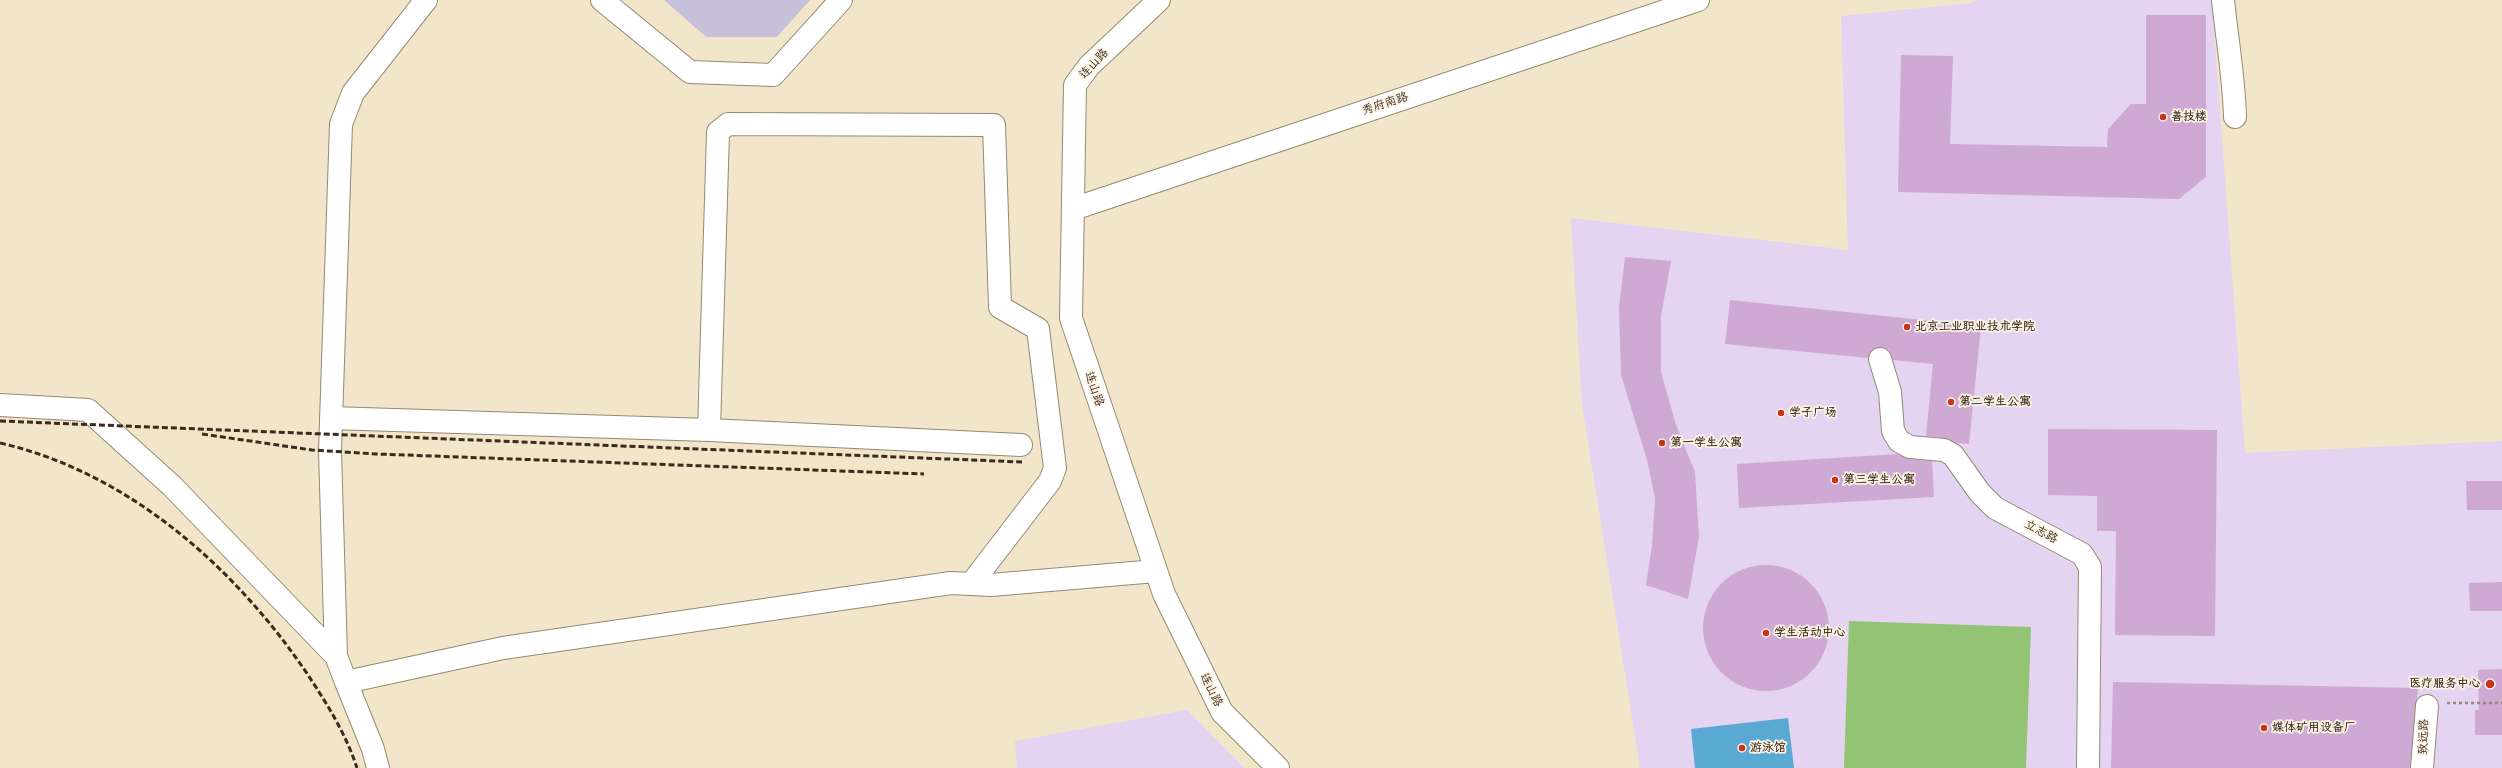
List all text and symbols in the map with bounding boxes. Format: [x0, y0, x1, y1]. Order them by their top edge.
street label: 连山路 [1076, 46, 1112, 82]
street label: 秀府南路 [1360, 90, 1410, 118]
place label: 善技楼 [2171, 110, 2207, 124]
marker: 善技楼 [2158, 112, 2168, 122]
place label: 北京工业职业技术学院 [1915, 320, 2035, 334]
marker: 北京工业职业技术学院 [1902, 322, 1912, 332]
street label: 连山路 [1081, 370, 1107, 408]
place label: 第二学生公寓 [1959, 395, 2031, 409]
marker: 第二学生公寓 [1946, 397, 1956, 407]
place label: 学子广场 [1789, 406, 1837, 420]
marker: 学子广场 [1776, 408, 1786, 418]
place label: 第一学生公寓 [1670, 436, 1742, 450]
marker: 第一学生公寓 [1657, 438, 1667, 448]
place label: 第三学生公寓 [1843, 473, 1915, 487]
marker: 第三学生公寓 [1830, 475, 1840, 485]
street label: 立志路 [2022, 517, 2060, 547]
place label: 学生活动中心 [1774, 626, 1846, 640]
marker: 学生活动中心 [1761, 628, 1771, 638]
street label: 连山路 [1197, 671, 1225, 709]
place label: 医疗服务中心 [2409, 677, 2481, 691]
marker: 医疗服务中心 [2484, 678, 2496, 690]
street label: 致远路 [2416, 719, 2432, 755]
place label: 媒体矿用设备厂 [2272, 721, 2356, 735]
marker: 媒体矿用设备厂 [2259, 723, 2269, 733]
place label: 游泳馆 [1750, 741, 1786, 755]
marker: 游泳馆 [1737, 743, 1747, 753]

